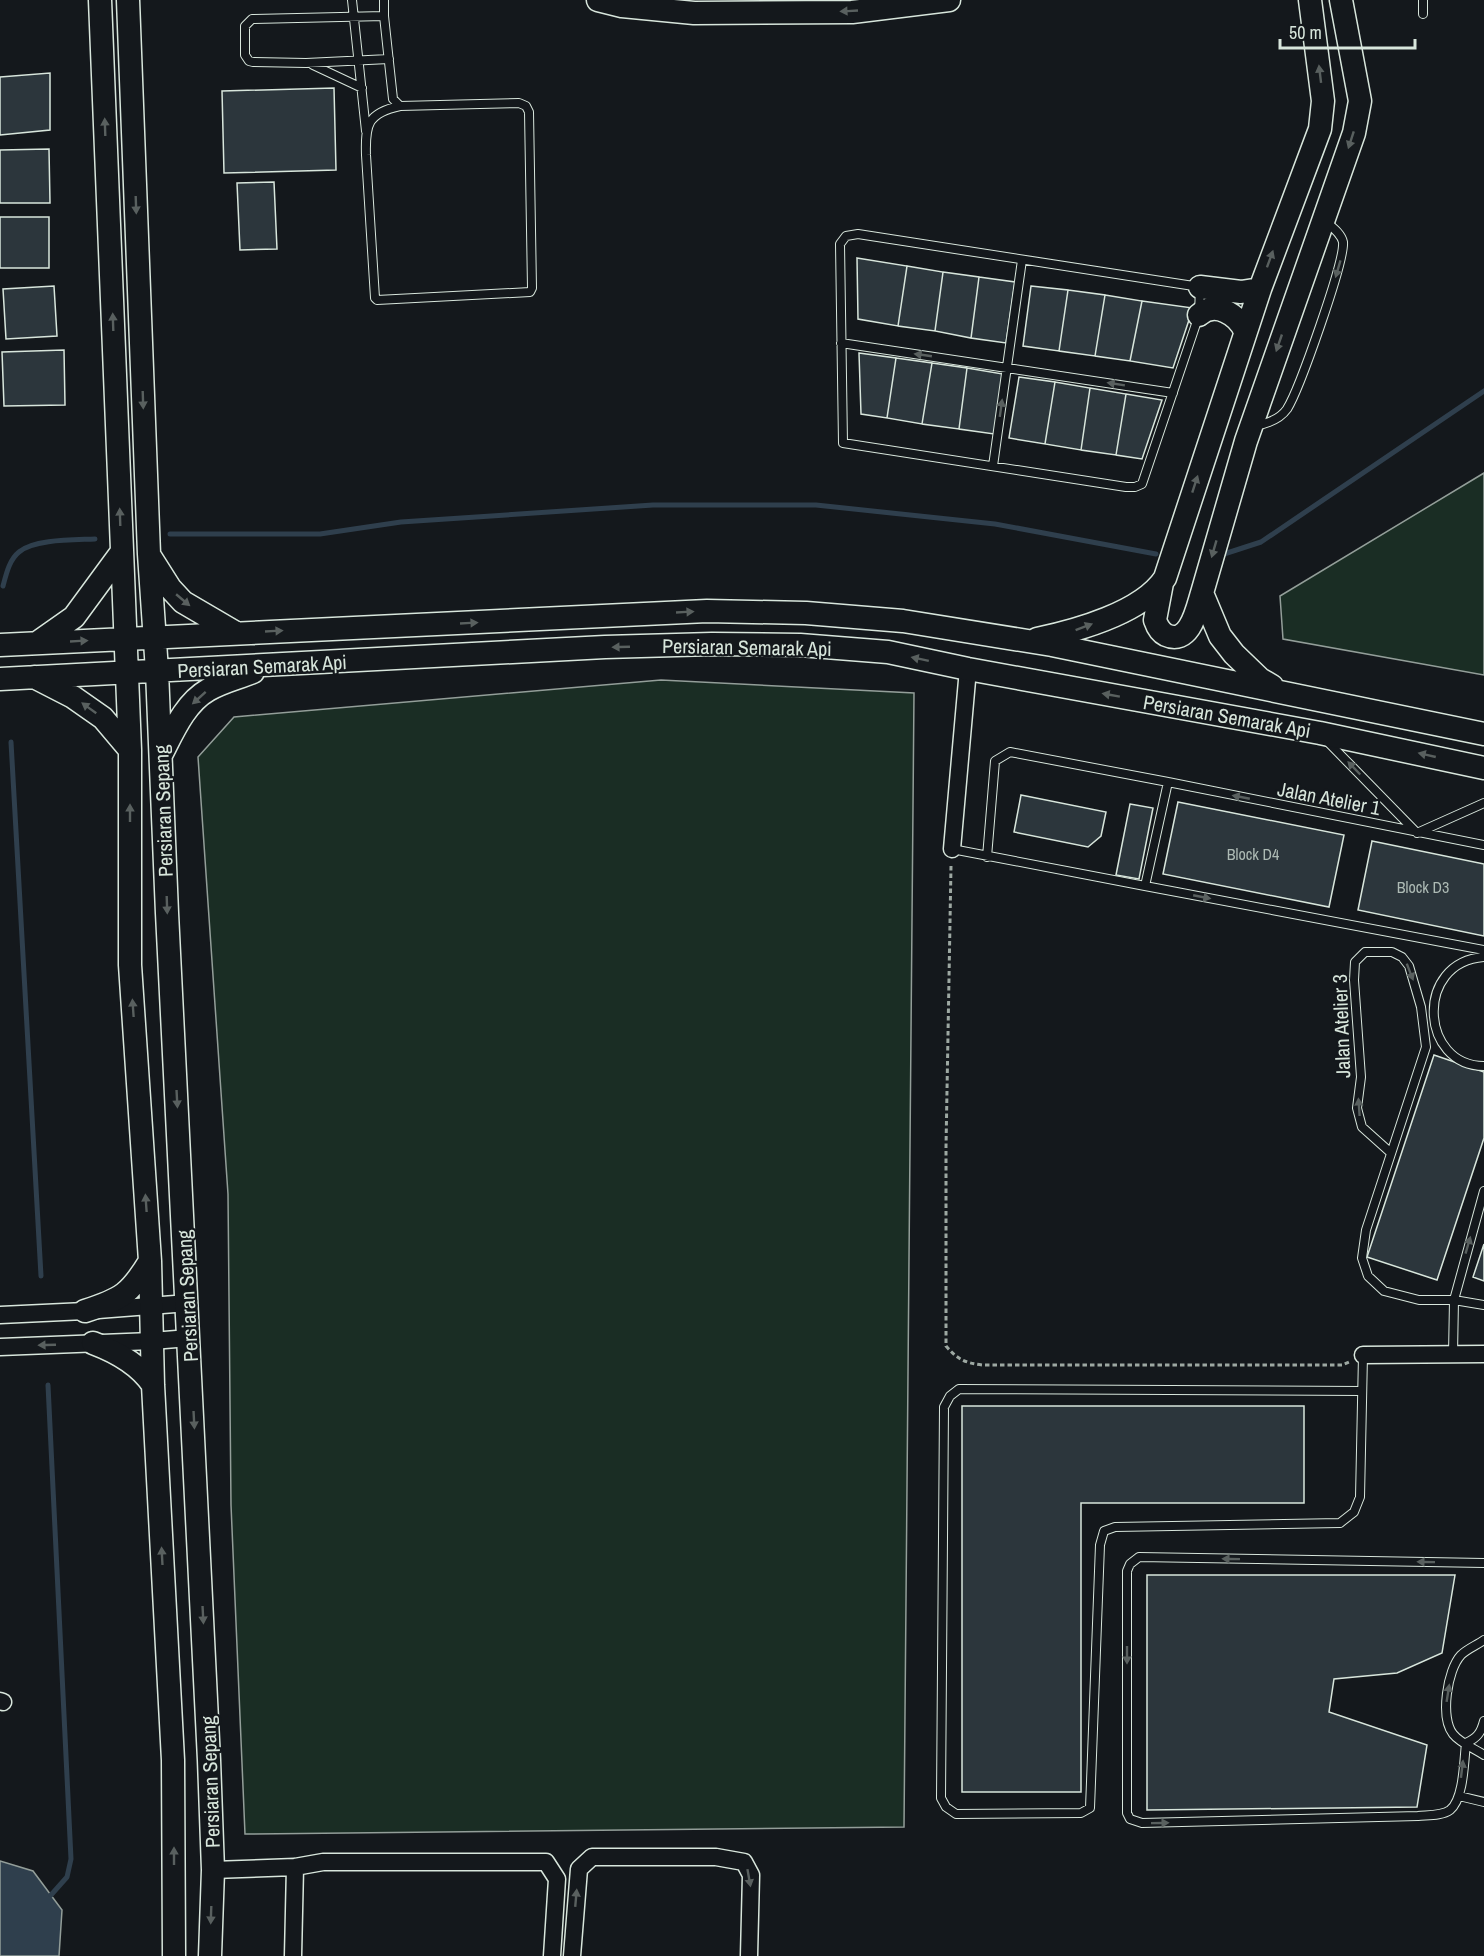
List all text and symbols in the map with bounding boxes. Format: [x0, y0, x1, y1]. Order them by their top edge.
one-way arrow [840, 7, 859, 16]
scale bar [1280, 12, 1415, 50]
text: 50 m [1289, 20, 1322, 45]
one-way arrow [1315, 64, 1325, 83]
one-way arrow [101, 117, 110, 136]
one-way arrow [1346, 131, 1355, 149]
one-way arrow [131, 196, 140, 215]
one-way arrow [1266, 250, 1276, 268]
one-way arrow [1333, 260, 1342, 278]
one-way arrow [108, 312, 117, 331]
one-way arrow [1274, 334, 1283, 352]
one-way arrow [913, 350, 932, 359]
one-way arrow [1106, 380, 1125, 389]
one-way arrow [138, 391, 148, 410]
one-way arrow [996, 398, 1006, 417]
one-way arrow [1191, 475, 1200, 493]
one-way arrow [115, 507, 124, 526]
one-way arrow [1209, 540, 1218, 558]
one-way arrow [175, 594, 191, 607]
one-way arrow [675, 608, 694, 617]
one-way arrow [459, 618, 478, 627]
one-way arrow [1075, 621, 1093, 631]
one-way arrow [265, 627, 284, 636]
street label: Persiaran Semarak Api [662, 632, 832, 662]
one-way arrow [70, 636, 89, 645]
one-way arrow [612, 642, 631, 651]
street label: Persiaran Semarak Api [177, 648, 347, 684]
one-way arrow [910, 654, 929, 663]
street label: Persiaran Semarak Api [1141, 688, 1313, 744]
one-way arrow [192, 691, 207, 704]
one-way arrow [1102, 691, 1121, 700]
one-way arrow [81, 702, 97, 714]
street label: Persiaran Sepang [147, 744, 179, 878]
one-way arrow [1417, 750, 1436, 759]
one-way arrow [1347, 761, 1361, 776]
street label: Jalan Atelier 1 [1275, 775, 1383, 821]
one-way arrow [1232, 792, 1251, 801]
one-way arrow [125, 804, 135, 823]
house number: Block D4 [1227, 843, 1279, 865]
house number: Block D3 [1397, 876, 1449, 898]
one-way arrow [1193, 893, 1212, 902]
one-way arrow [162, 895, 171, 914]
one-way arrow [1405, 964, 1415, 982]
street label: Jalan Atelier 3 [1326, 974, 1356, 1078]
one-way arrow [129, 999, 138, 1018]
one-way arrow [172, 1090, 182, 1109]
one-way arrow [1355, 1098, 1364, 1117]
one-way arrow [142, 1193, 151, 1212]
street label: Persiaran Sepang [170, 1229, 204, 1363]
one-way arrow [1464, 1236, 1474, 1254]
one-way arrow [37, 1340, 56, 1349]
one-way arrow [189, 1411, 198, 1430]
one-way arrow [158, 1546, 167, 1565]
one-way arrow [1221, 1554, 1240, 1563]
one-way arrow [1416, 1557, 1435, 1567]
one-way arrow [198, 1606, 207, 1625]
one-way arrow [1122, 1646, 1132, 1665]
one-way arrow [1443, 1684, 1452, 1703]
street label: Persiaran Sepang [194, 1715, 226, 1849]
one-way arrow [1458, 1760, 1467, 1779]
one-way arrow [1150, 1818, 1169, 1827]
one-way arrow [169, 1846, 179, 1865]
one-way arrow [744, 1869, 753, 1888]
one-way arrow [571, 1888, 581, 1907]
one-way arrow [207, 1905, 216, 1924]

